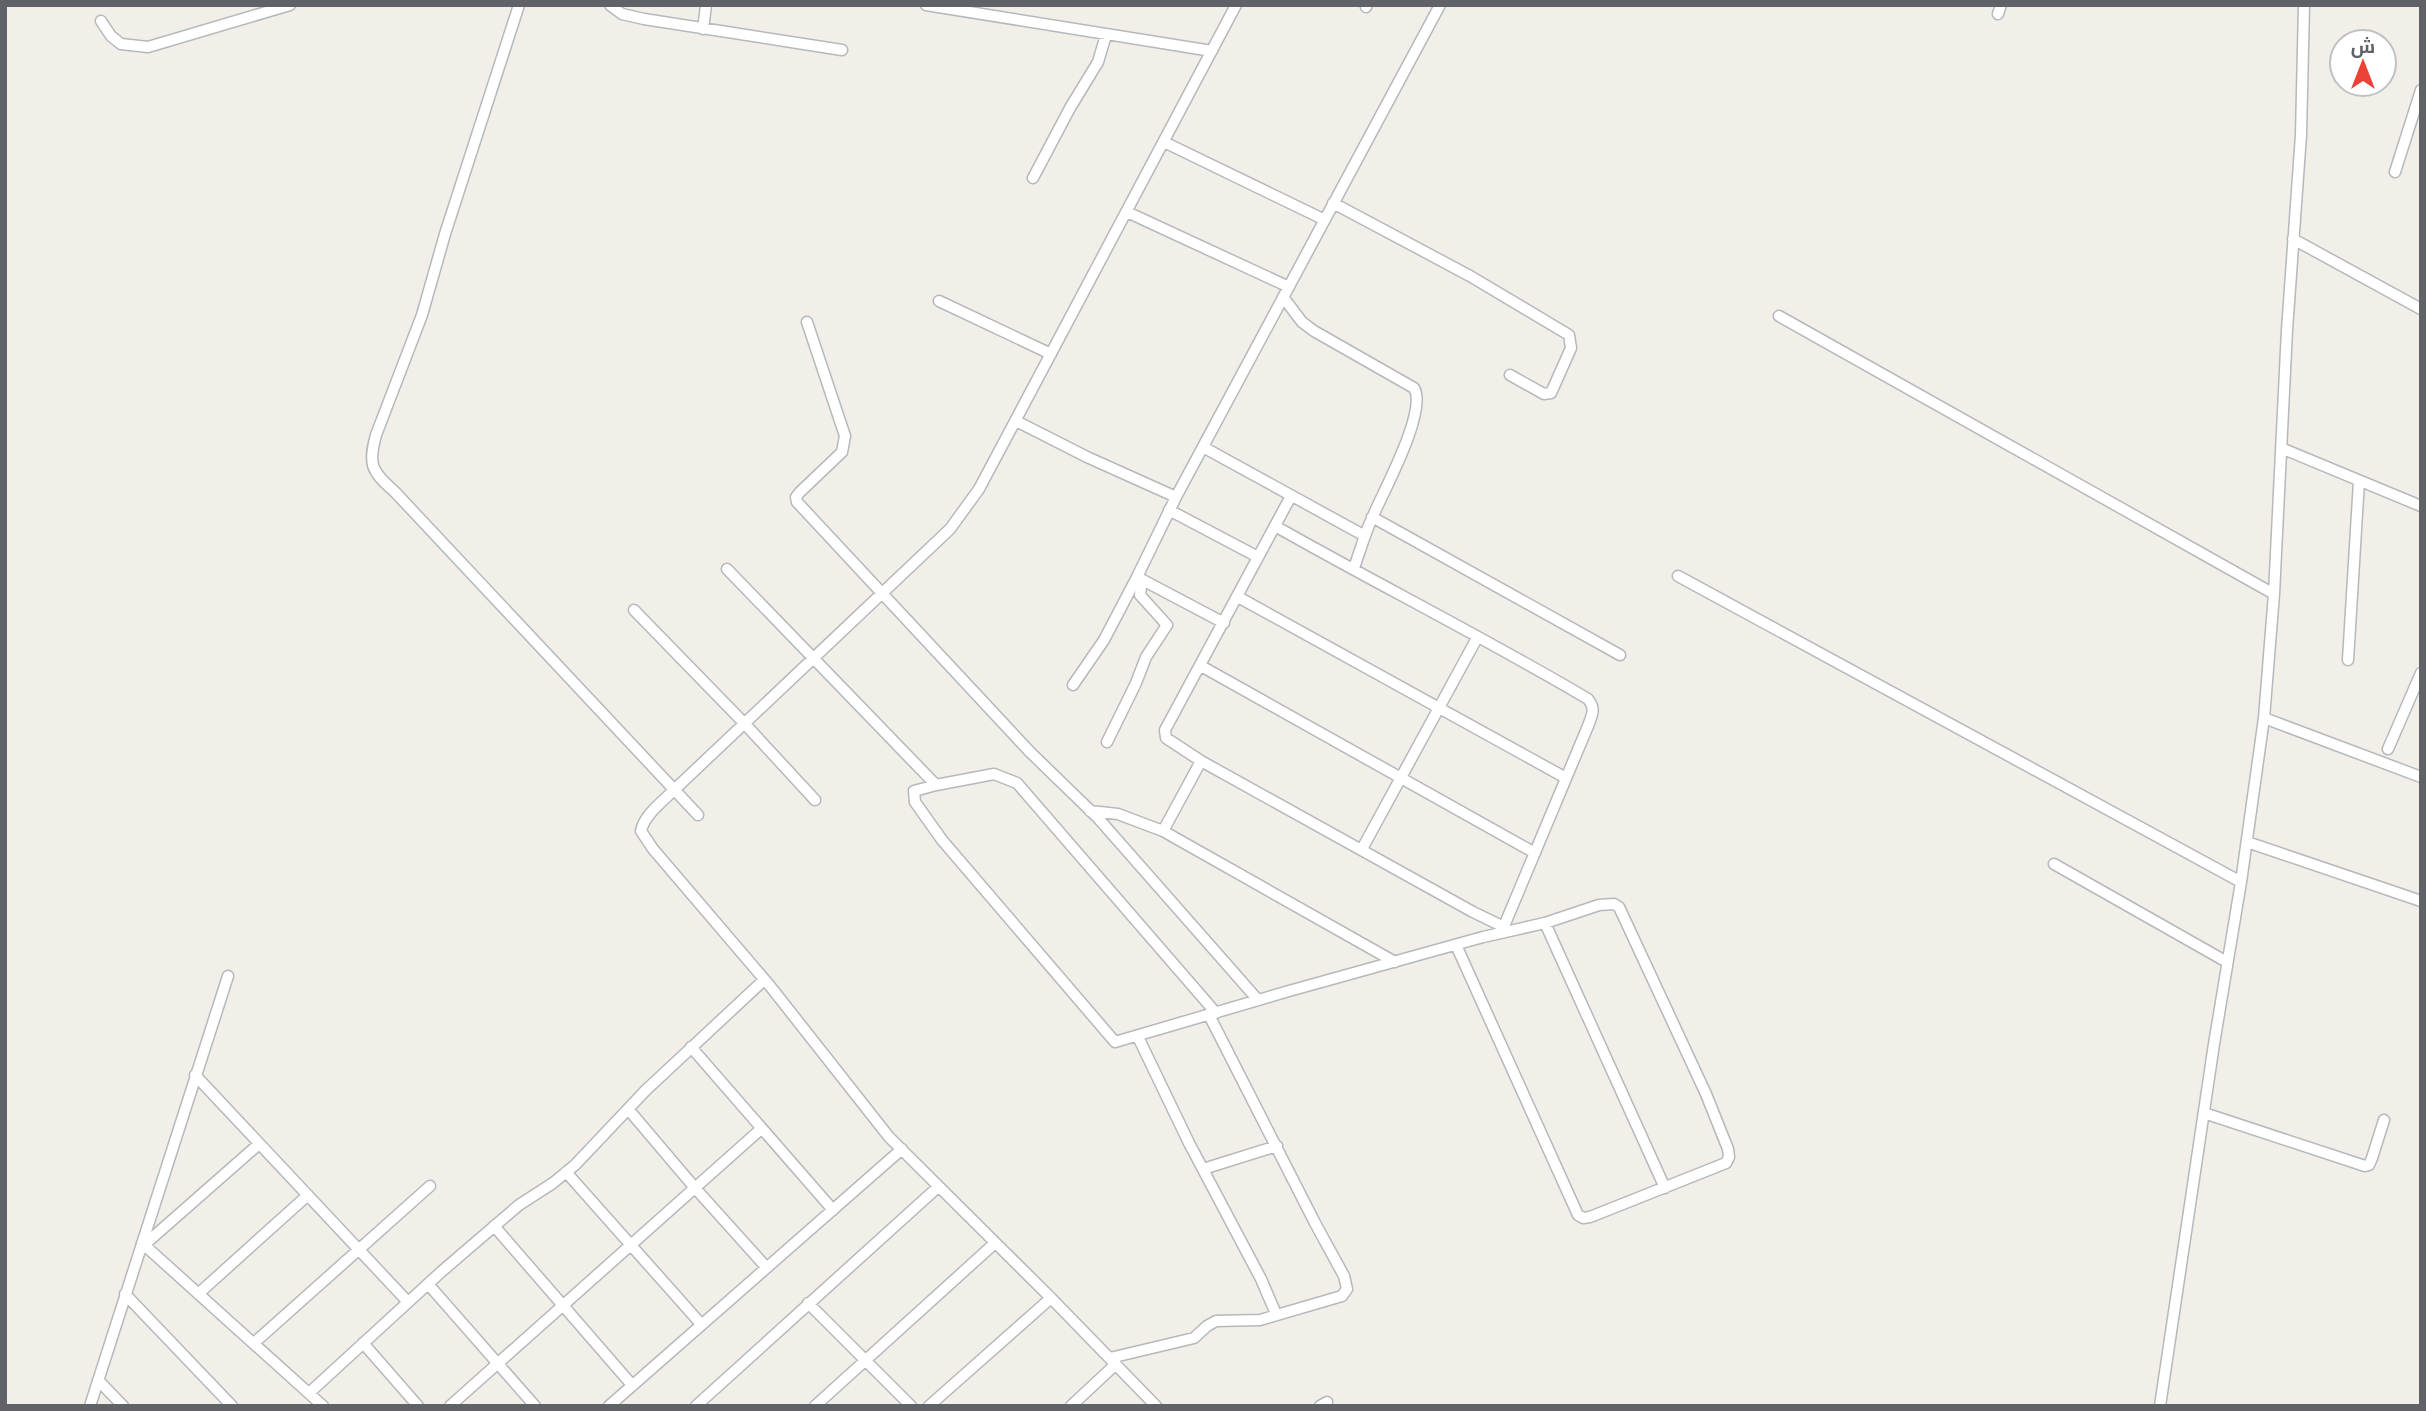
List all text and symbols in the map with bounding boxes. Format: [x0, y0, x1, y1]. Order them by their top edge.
north arrow [2328, 28, 2398, 98]
text: ش [2351, 34, 2375, 58]

